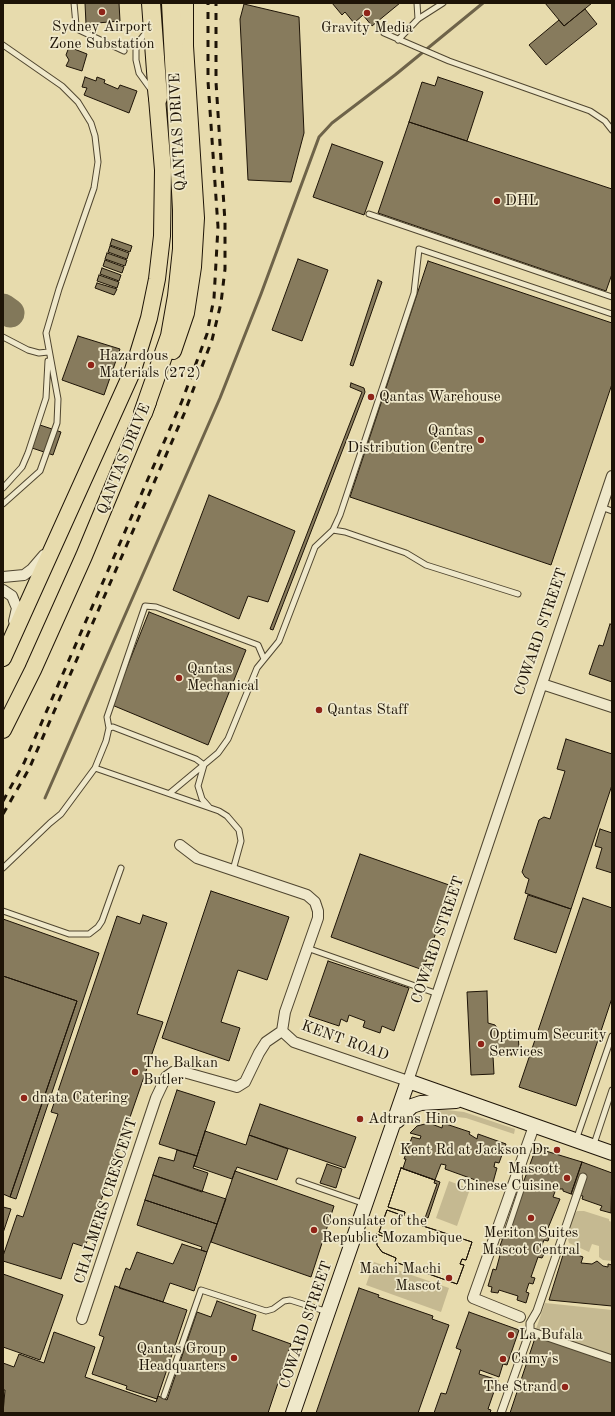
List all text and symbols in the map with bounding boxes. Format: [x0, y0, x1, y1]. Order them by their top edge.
marker: Sydney Airport Zone Substation [97, 7, 107, 17]
marker: Gravity Media [362, 8, 372, 18]
place label: Sydney Airport Zone Substation [49, 18, 155, 53]
place label: Gravity Media [321, 19, 413, 37]
street label: QANTAS DRIVE [166, 72, 190, 192]
place label: DHL [505, 192, 539, 210]
marker: DHL [492, 196, 502, 206]
place label: Hazardous Materials (272) [99, 347, 201, 382]
marker: Hazardous Materials (272) [86, 360, 96, 370]
place label: Qantas Warehouse [379, 388, 501, 406]
marker: Qantas Warehouse [366, 392, 376, 402]
street label: QANTAS DRIVE [94, 401, 154, 517]
place label: Qantas Distribution Centre [347, 422, 473, 457]
marker: Qantas Distribution Centre [476, 435, 486, 445]
street label: COWARD STREET [511, 566, 571, 698]
place label: Qantas Mechanical [187, 660, 259, 695]
marker: Qantas Mechanical [174, 673, 184, 683]
place label: Qantas Staff [327, 701, 408, 719]
marker: Qantas Staff [314, 705, 324, 715]
street label: COWARD STREET [408, 874, 468, 1006]
street label: KENT ROAD [299, 1017, 391, 1065]
place label: Optimum Security Services [489, 1026, 607, 1061]
marker: Optimum Security Services [476, 1039, 486, 1049]
place label: The Balkan Butler [143, 1054, 218, 1089]
marker: The Balkan Butler [130, 1067, 140, 1077]
place label: dnata Catering [32, 1089, 128, 1107]
marker: dnata Catering [19, 1093, 29, 1103]
place label: Adtrans Hino [368, 1110, 456, 1128]
marker: Adtrans Hino [355, 1114, 365, 1124]
street label: CHALMERS CRESCENT [71, 1116, 141, 1286]
place label: Kent Rd at Jackson Dr [400, 1141, 549, 1159]
marker: Kent Rd at Jackson Dr [552, 1145, 562, 1155]
place label: Mascott Chinese Cuisine [456, 1160, 559, 1195]
marker: Mascott Chinese Cuisine [562, 1173, 572, 1183]
place label: Consulate of the Republic Mozambique [322, 1212, 462, 1247]
marker: Meriton Suites Mascot Central [526, 1213, 536, 1223]
place label: Meriton Suites Mascot Central [482, 1224, 580, 1259]
marker: Consulate of the Republic Mozambique [309, 1225, 319, 1235]
street label: COWARD STREET [276, 1259, 336, 1391]
place label: Machi Machi Mascot [359, 1260, 441, 1295]
marker: Machi Machi Mascot [444, 1273, 454, 1283]
place label: La Bufala [519, 1326, 583, 1344]
marker: La Bufala [506, 1330, 516, 1340]
place label: Qantas Group Headquarters [136, 1340, 226, 1375]
place label: Camy's [511, 1350, 558, 1368]
marker: Qantas Group Headquarters [229, 1353, 239, 1363]
marker: Camy's [498, 1354, 508, 1364]
place label: The Strand [483, 1378, 557, 1396]
marker: The Strand [560, 1382, 570, 1392]

